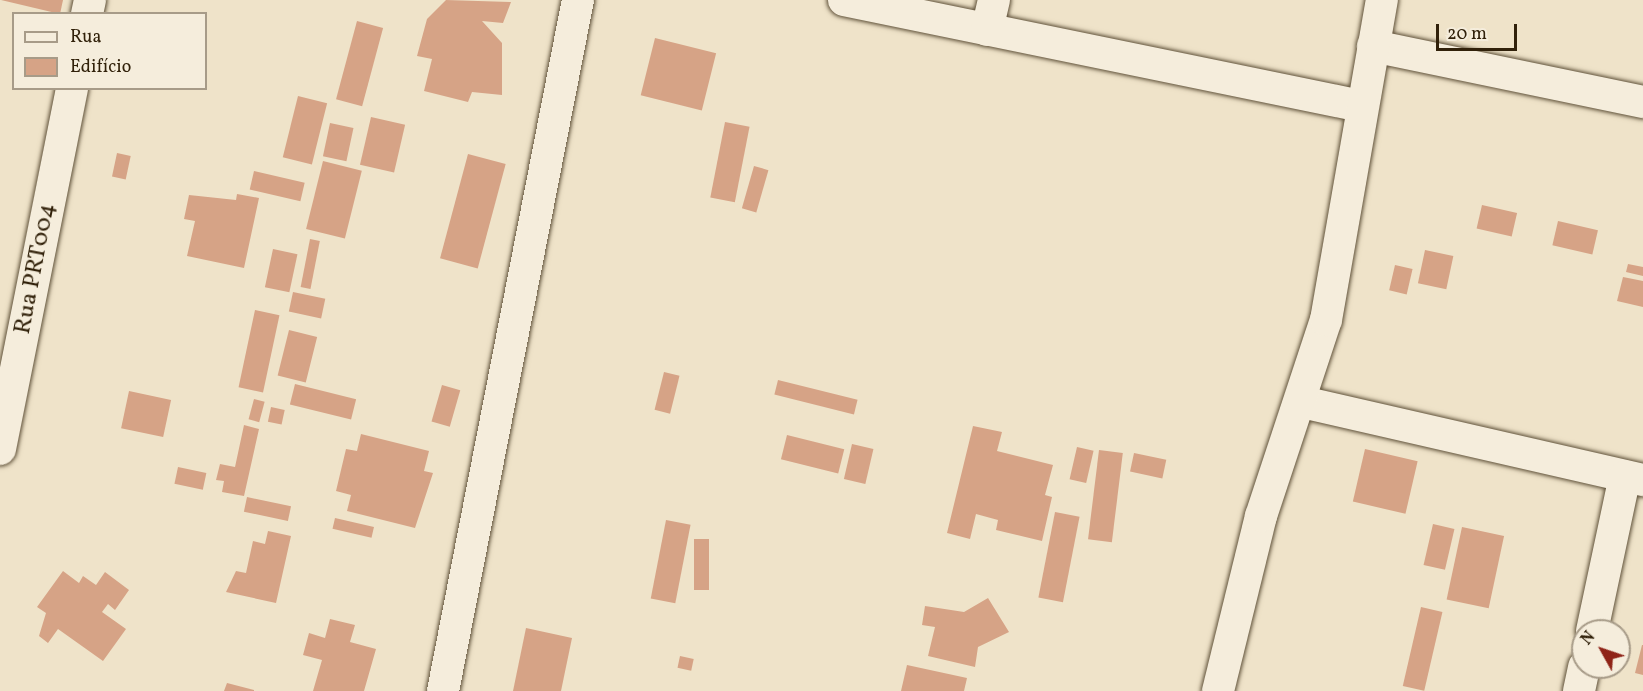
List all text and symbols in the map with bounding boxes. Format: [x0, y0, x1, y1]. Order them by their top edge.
legend [12, 12, 207, 90]
scale bar [1439, 12, 1520, 50]
text: 20 m [1447, 22, 1487, 47]
text: Rua [70, 25, 101, 50]
text: Edifício [70, 55, 131, 80]
street label: Rua PRT004 [9, 201, 63, 337]
north arrow [1571, 619, 1631, 679]
text: N [1577, 627, 1601, 650]

